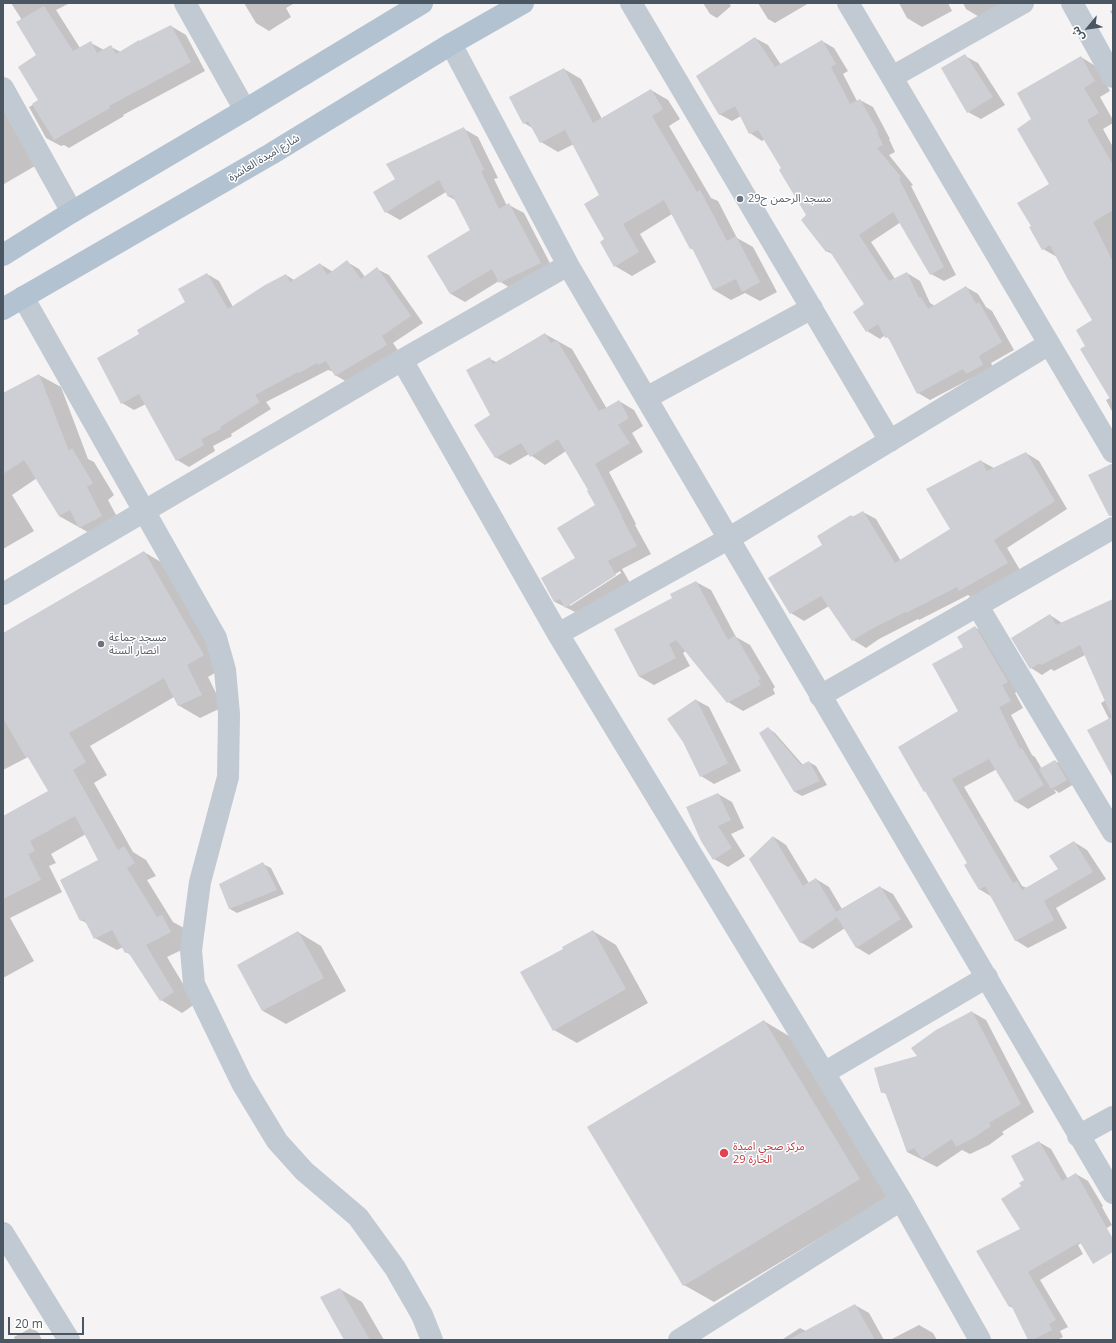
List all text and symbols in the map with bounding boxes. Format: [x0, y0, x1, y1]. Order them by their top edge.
north arrow [1068, 8, 1108, 48]
text: ش [1067, 24, 1087, 44]
street label: شارع امبدة العاشرة [226, 131, 302, 185]
place label: مسجد الرحمن ح29 [748, 192, 832, 206]
marker: مسجد الرحمن ح29 [735, 194, 745, 204]
place label: مسجد جماعة انصار السنة [109, 631, 167, 657]
marker: مسجد جماعة انصار السنة [96, 639, 106, 649]
place label: مركز صحي امبدة الحارة 29 [733, 1140, 805, 1166]
marker: مركز صحي امبدة الحارة 29 [718, 1147, 730, 1159]
scale bar [10, 1309, 86, 1335]
text: 20 m [15, 1315, 43, 1332]

